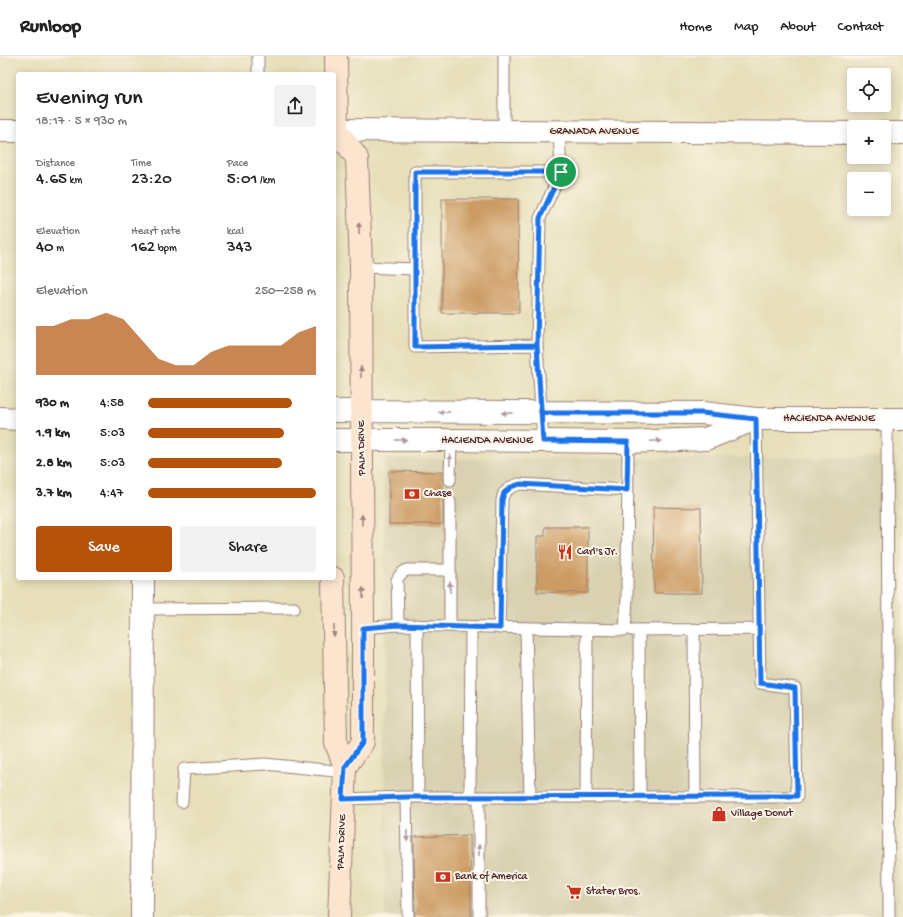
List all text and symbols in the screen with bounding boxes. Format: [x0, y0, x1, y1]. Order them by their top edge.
text: Runloop [20, 16, 81, 39]
text: Home [680, 19, 712, 36]
text: Map [734, 19, 758, 36]
text: About [780, 19, 816, 36]
text: Contact [838, 19, 883, 36]
map controls [847, 68, 891, 216]
button: locate [847, 68, 891, 112]
button: share [274, 85, 316, 127]
text: Evening run [36, 86, 143, 112]
text: 18:17 · 5 × 930 m [36, 114, 127, 129]
button: + [847, 120, 891, 164]
street label: GRANADA AVENUE [550, 126, 640, 138]
pin [544, 155, 578, 189]
text: Distance [36, 158, 75, 170]
text: Time [131, 158, 151, 170]
text: Pace [227, 158, 248, 170]
icon: arrive [550, 161, 572, 183]
text: 4.65 [36, 170, 67, 190]
text: 23:20 [131, 170, 172, 190]
text: 5:01 [227, 170, 257, 190]
button: − [847, 172, 891, 216]
text: km [67, 175, 82, 187]
text: /km [257, 175, 275, 187]
one-way arrow [356, 222, 363, 234]
text: Elevation [36, 226, 80, 238]
text: Heart rate [131, 226, 181, 238]
text: kcal [227, 226, 244, 238]
text: 40 [36, 238, 54, 258]
text: 162 [131, 238, 155, 258]
text: 343 [227, 238, 252, 258]
text: m [54, 243, 64, 255]
text: bpm [155, 243, 177, 255]
text: Elevation [36, 284, 88, 299]
text: 250–258 m [255, 284, 316, 299]
one-way arrow [358, 365, 364, 378]
text: 930 m [36, 396, 69, 411]
text: 4:58 [100, 396, 124, 411]
one-way arrow [437, 409, 450, 415]
one-way arrow [501, 409, 513, 416]
street label: HACIENDA AVENUE [783, 413, 876, 425]
street label: PALM DRIVE [355, 419, 368, 477]
text: 1.9 km [36, 426, 70, 441]
text: 5:03 [100, 426, 125, 441]
street label: HACIENDA AVENUE [441, 435, 534, 447]
one-way arrow [395, 437, 408, 443]
one-way arrow [650, 438, 663, 444]
one-way arrow [447, 454, 454, 466]
text: 2.8 km [36, 456, 72, 471]
text: 5:03 [100, 456, 125, 471]
bank icon: Chase [403, 485, 421, 503]
text: 3.7 km [36, 486, 72, 501]
text: 4:47 [100, 486, 123, 501]
place label: Chase [424, 488, 452, 500]
one-way arrow [359, 513, 365, 526]
button: Save [36, 526, 172, 572]
button: Share [180, 526, 316, 572]
restaurant icon: Carl's Jr. [556, 543, 574, 561]
place label: Carl's Jr. [577, 546, 618, 558]
one-way arrow [447, 580, 453, 593]
one-way arrow [360, 586, 366, 599]
one-way arrow [331, 625, 337, 638]
shop icon: Village Donut [710, 805, 728, 823]
place label: Village Donut [730, 808, 794, 820]
street label: PALM DRIVE [335, 813, 349, 871]
one-way arrow [404, 830, 410, 843]
one-way arrow [476, 843, 482, 856]
bank icon: Bank of America [434, 868, 452, 886]
place label: Bank of America [454, 870, 528, 883]
supermarket icon: Stater Bros. [565, 883, 583, 901]
place label: Stater Bros. [586, 886, 641, 898]

